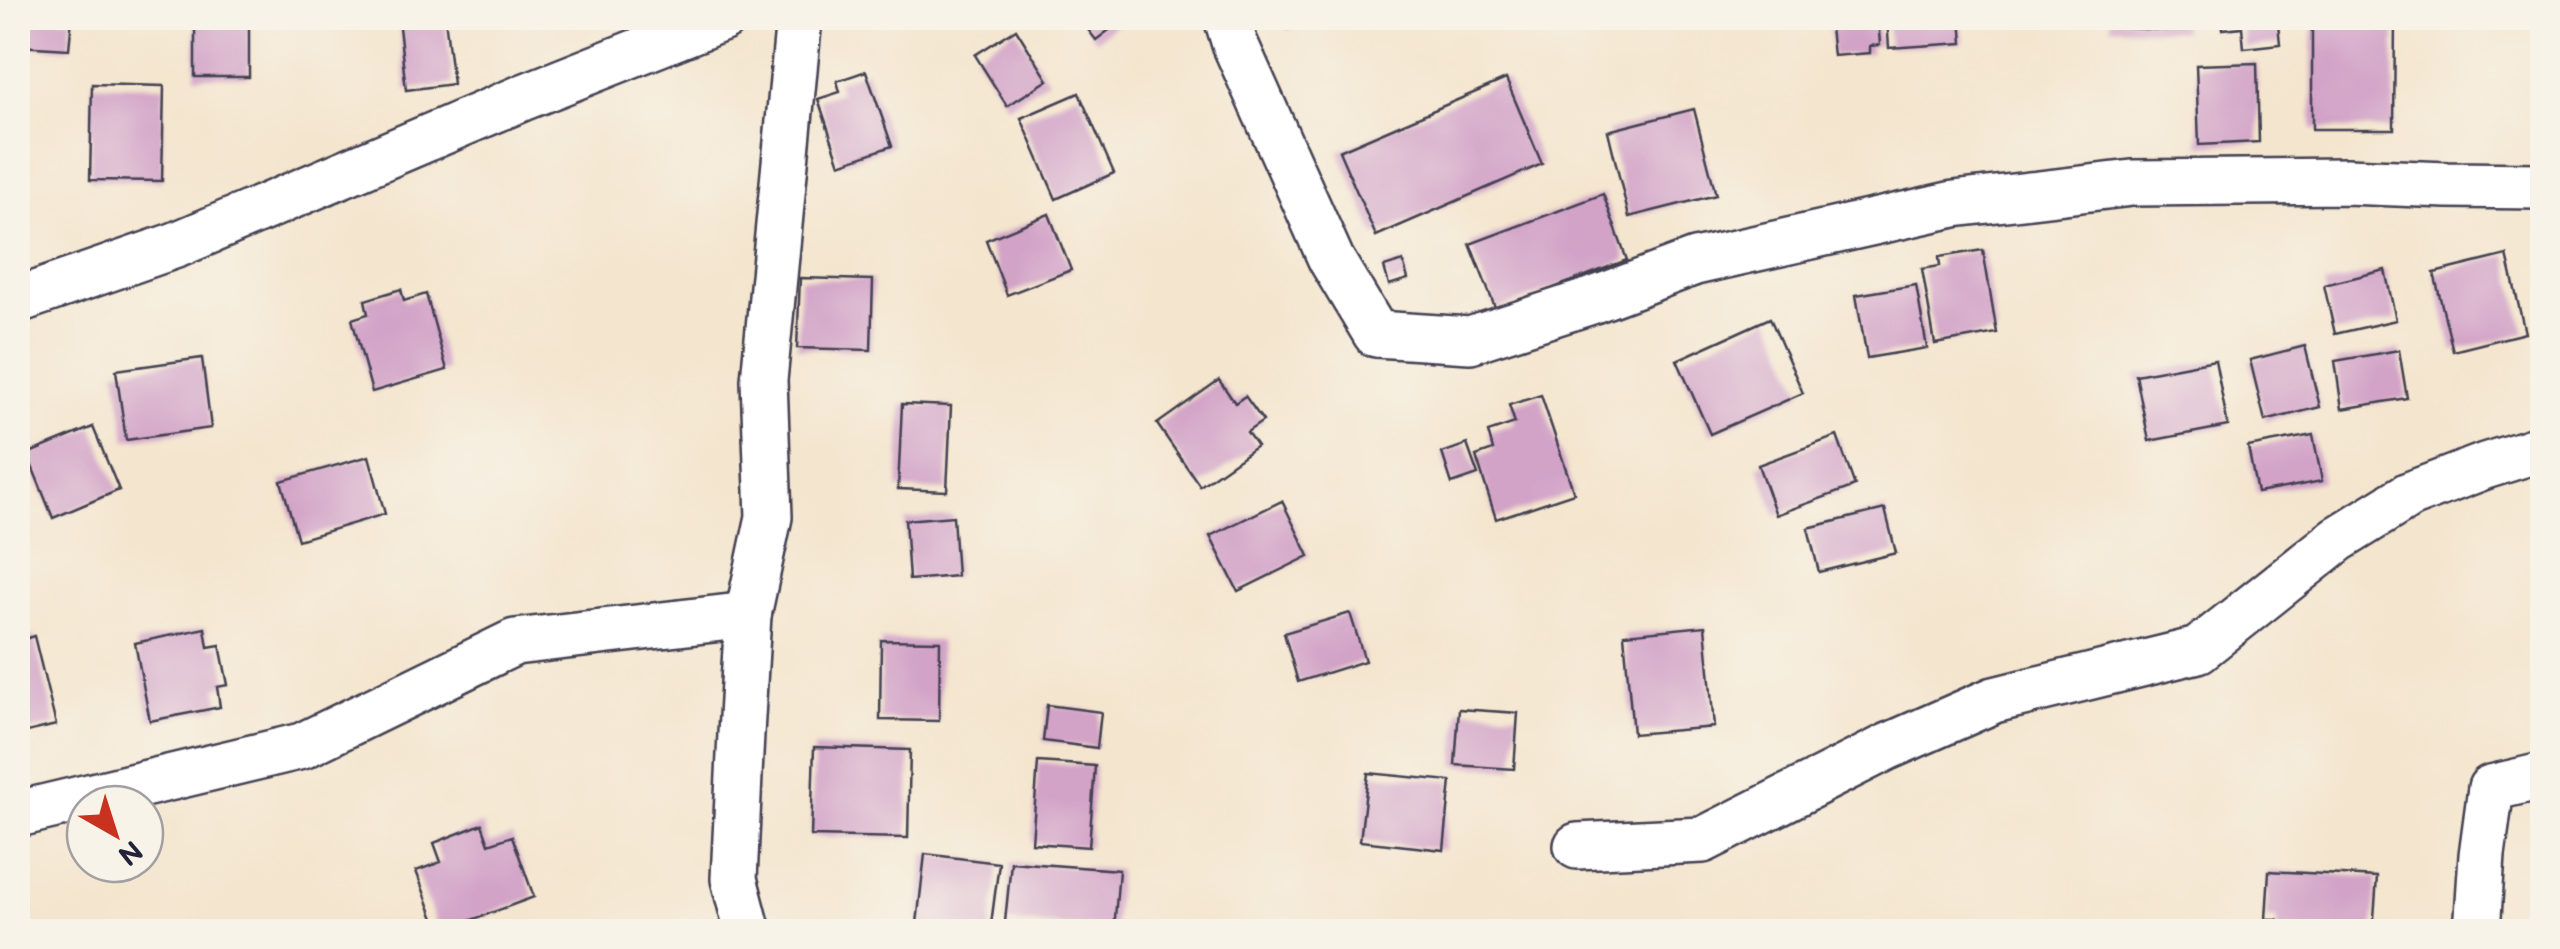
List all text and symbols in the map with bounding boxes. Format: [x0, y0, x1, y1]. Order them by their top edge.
north arrow [65, 784, 165, 884]
text: N [111, 833, 148, 872]

